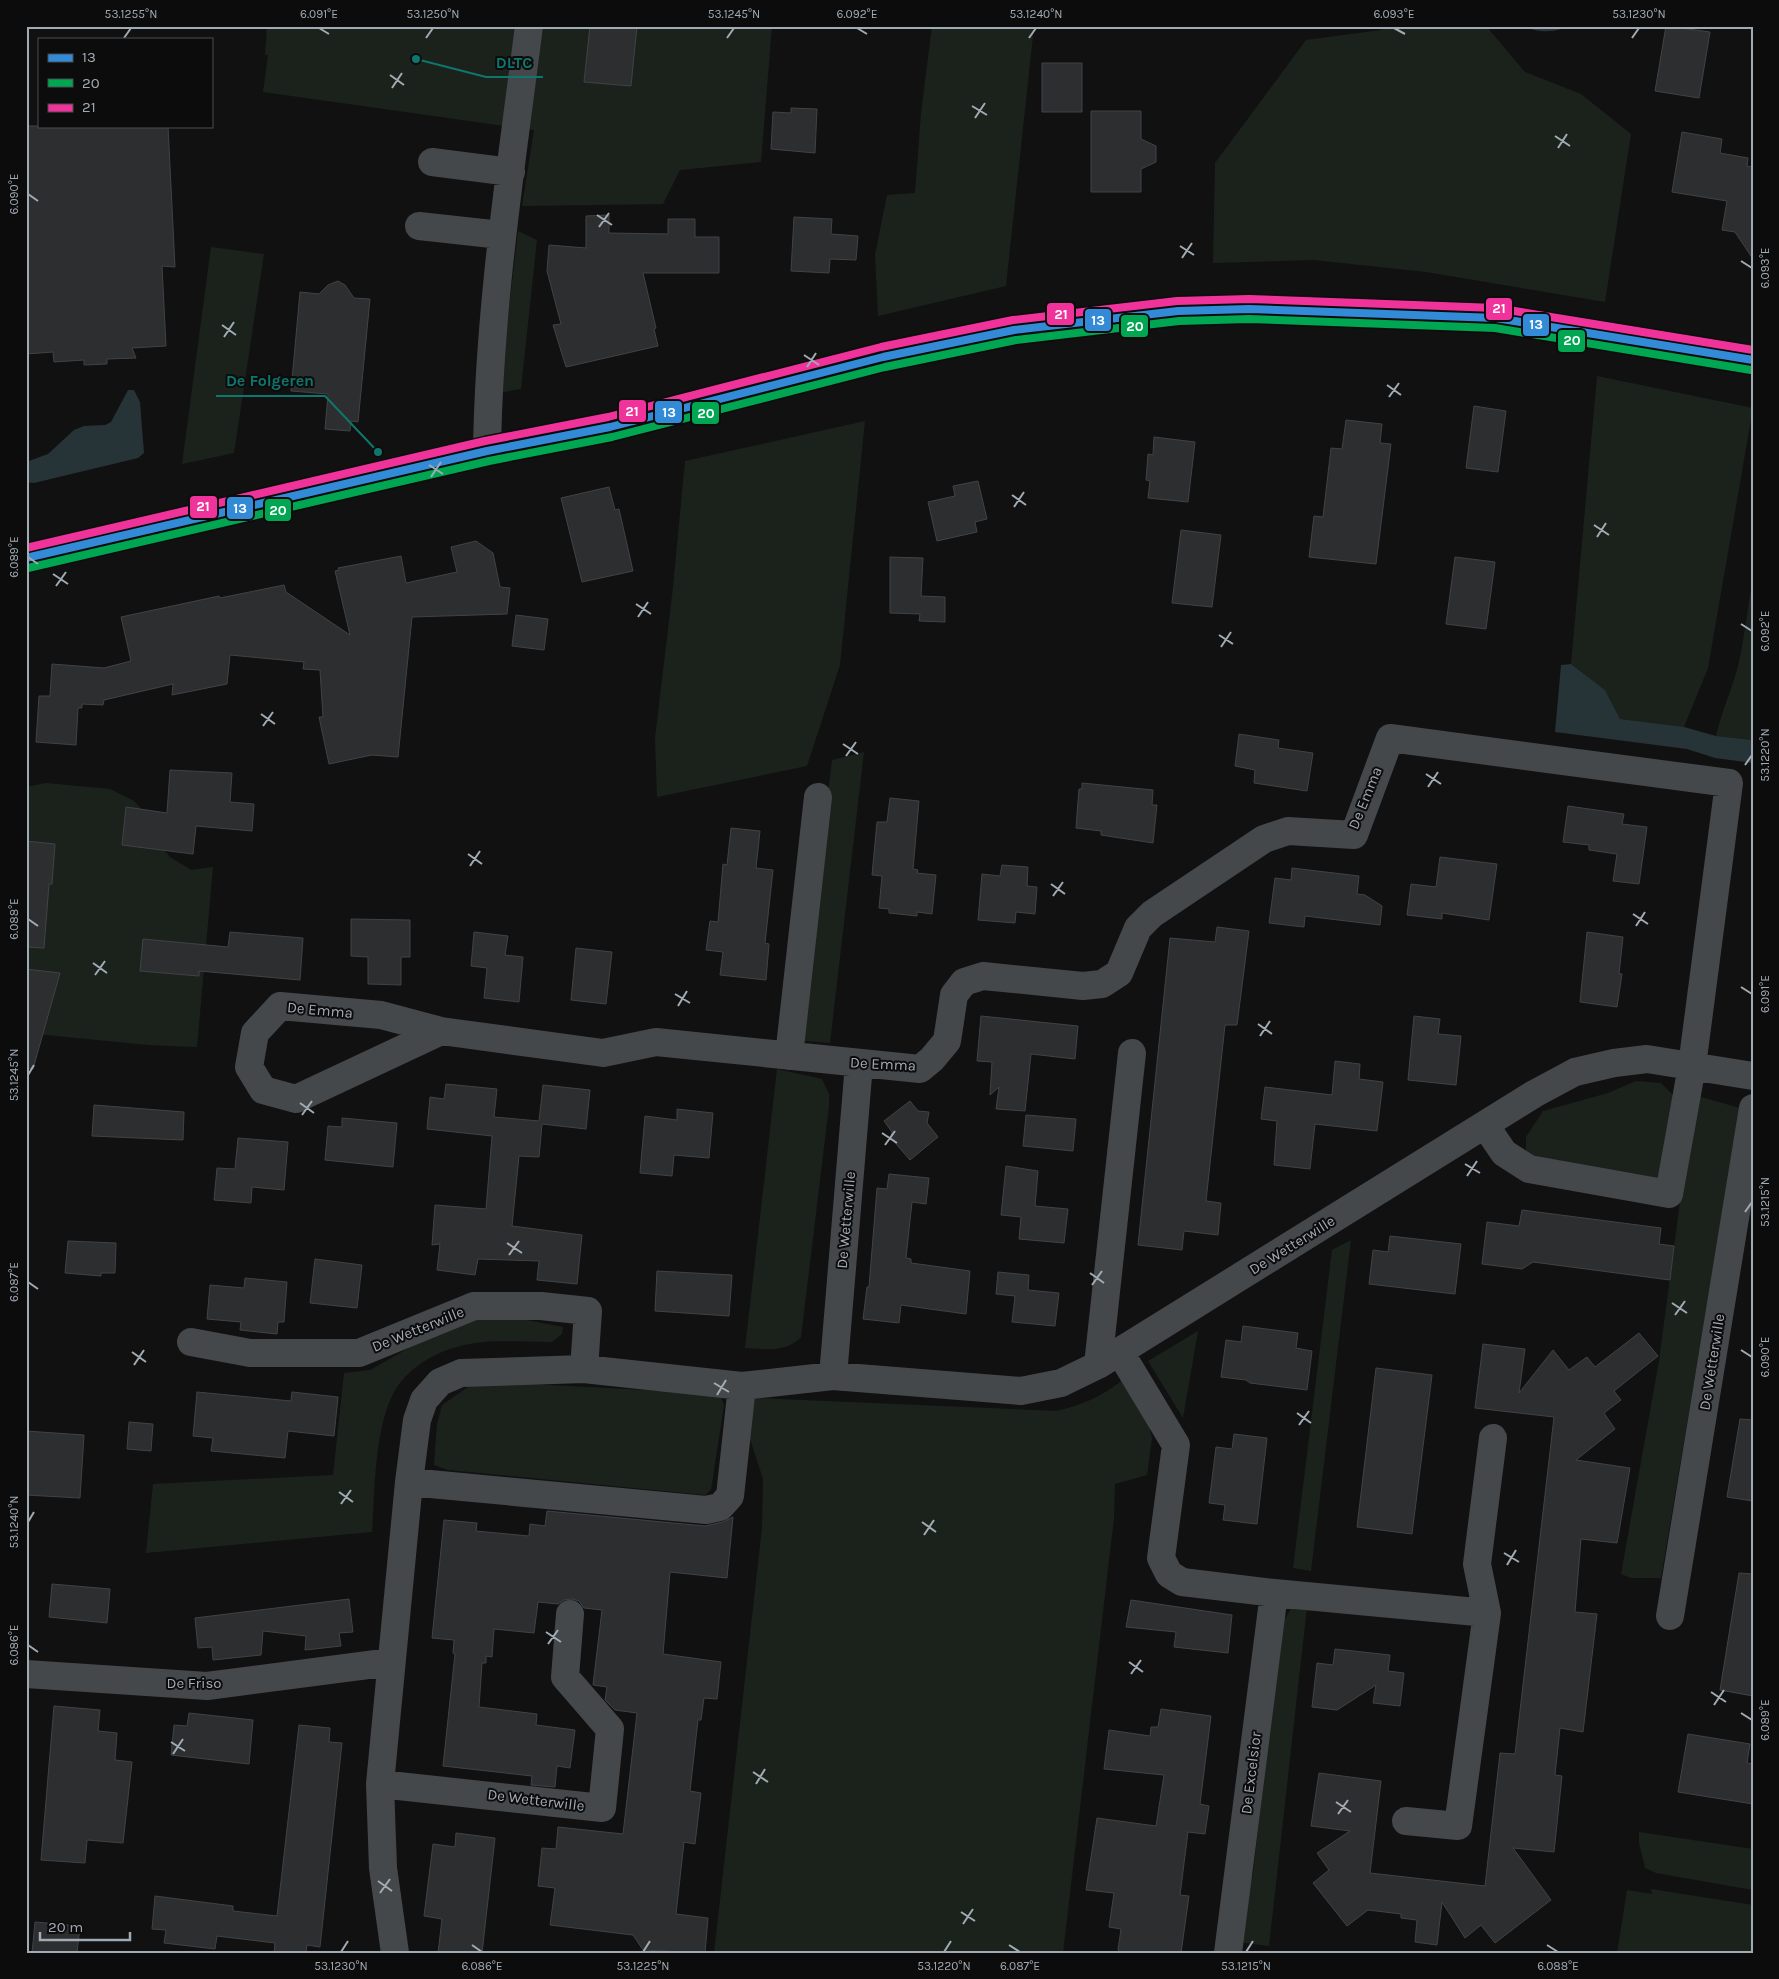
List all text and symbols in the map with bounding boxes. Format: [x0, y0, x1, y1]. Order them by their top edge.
text: 53.1255°N [105, 7, 157, 21]
text: 6.091°E [300, 7, 338, 21]
text: 53.1250°N [406, 7, 460, 21]
text: 53.1245°N [708, 7, 760, 21]
text: 6.092°E [837, 7, 877, 21]
text: 53.1240°N [1009, 7, 1063, 21]
text: 6.093°E [1373, 7, 1415, 21]
text: 53.1230°N [1612, 7, 1666, 21]
legend [38, 38, 212, 128]
callout: DLTC [486, 46, 543, 77]
text: 13 [82, 48, 96, 66]
text: DLTC [496, 53, 532, 72]
text: 20 [82, 74, 100, 92]
text: 21 [82, 98, 96, 116]
text: 6.090°E [7, 173, 21, 215]
text: 6.093°E [1758, 247, 1772, 289]
line badge: 21 [1485, 297, 1513, 321]
text: 21 [1492, 300, 1506, 317]
line badge: 21 [1046, 302, 1075, 326]
text: 21 [1054, 306, 1068, 323]
line badge: 13 [1084, 308, 1112, 332]
text: 13 [1091, 312, 1105, 329]
line badge: 13 [1522, 313, 1550, 337]
line badge: 20 [1120, 314, 1149, 338]
text: 13 [1529, 316, 1543, 333]
text: 20 [1126, 318, 1144, 335]
line badge: 20 [1557, 329, 1586, 353]
text: 20 [1563, 332, 1581, 349]
callout: De Folgeren [216, 365, 325, 396]
text: De Folgeren [226, 371, 314, 390]
line badge: 21 [618, 399, 647, 423]
line badge: 13 [654, 400, 683, 424]
line badge: 20 [691, 401, 720, 425]
text: 21 [625, 403, 639, 420]
text: 13 [662, 404, 676, 421]
text: 20 [697, 405, 715, 422]
line badge: 21 [189, 495, 218, 519]
line badge: 13 [226, 496, 254, 520]
text: 21 [196, 498, 210, 515]
line badge: 20 [264, 498, 292, 522]
text: 13 [233, 500, 247, 517]
text: 20 [269, 502, 287, 519]
text: 6.089°E [7, 536, 21, 578]
text: 6.092°E [1758, 611, 1772, 651]
text: 53.1220°N [1758, 728, 1772, 782]
street label: De Emma [1344, 764, 1386, 832]
text: 6.088°E [7, 898, 21, 940]
text: 6.091°E [1758, 975, 1772, 1013]
street label: De Emma [286, 998, 354, 1022]
text: 53.1245°N [7, 1049, 21, 1101]
street label: De Emma [850, 1053, 916, 1075]
street label: De Wetterwille [833, 1171, 859, 1269]
text: 53.1215°N [1758, 1177, 1772, 1227]
street label: De Wetterwille [1246, 1211, 1338, 1279]
text: 6.087°E [7, 1262, 21, 1302]
street label: De Wetterwille [369, 1302, 467, 1356]
street label: De Wetterwille [1695, 1312, 1729, 1412]
text: 6.090°E [1758, 1336, 1772, 1378]
text: 53.1240°N [7, 1495, 21, 1549]
text: 6.086°E [7, 1624, 21, 1666]
street label: De Friso [167, 1674, 222, 1692]
text: 6.089°E [1758, 1699, 1772, 1741]
street label: De Excelsior [1237, 1730, 1265, 1815]
street label: De Wetterwille [486, 1785, 586, 1815]
scale bar [40, 1909, 130, 1941]
text: 20 m [48, 1918, 83, 1936]
text: 53.1230°N [314, 1959, 368, 1973]
text: 6.086°E [461, 1959, 503, 1973]
text: 53.1225°N [617, 1959, 669, 1973]
text: 53.1220°N [917, 1959, 971, 1973]
text: 6.087°E [1000, 1959, 1040, 1973]
text: 53.1215°N [1221, 1959, 1271, 1973]
text: 6.088°E [1537, 1959, 1579, 1973]

